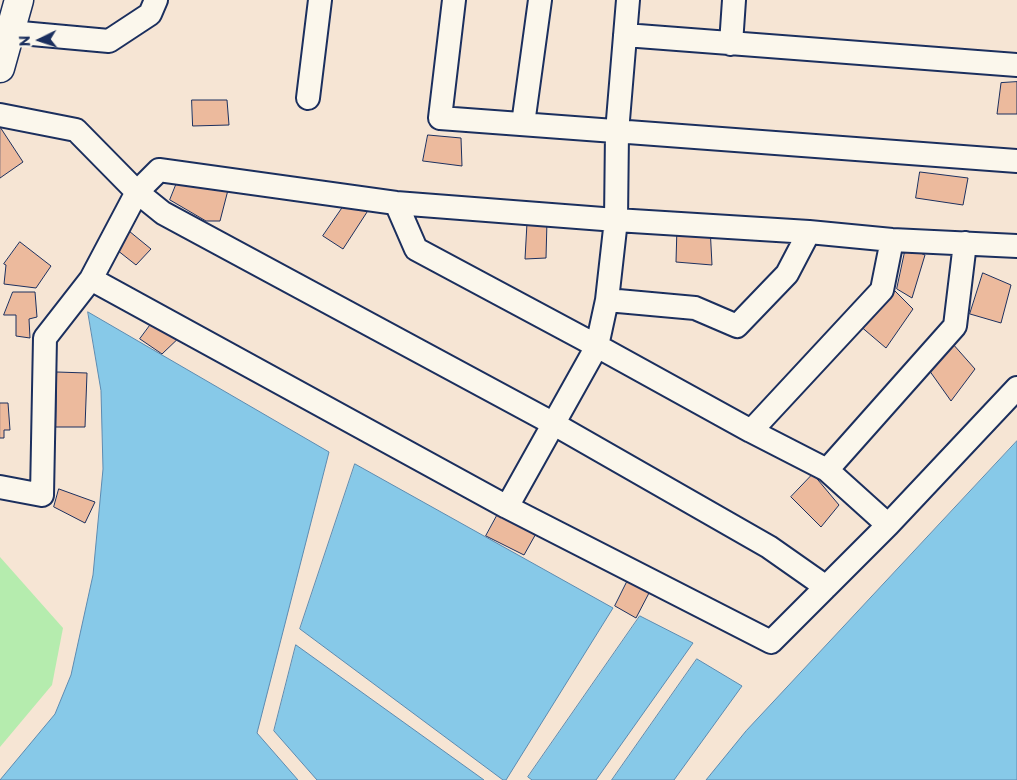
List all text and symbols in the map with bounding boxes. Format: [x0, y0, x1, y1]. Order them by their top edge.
north arrow [15, 15, 65, 65]
text: N [14, 35, 35, 47]

